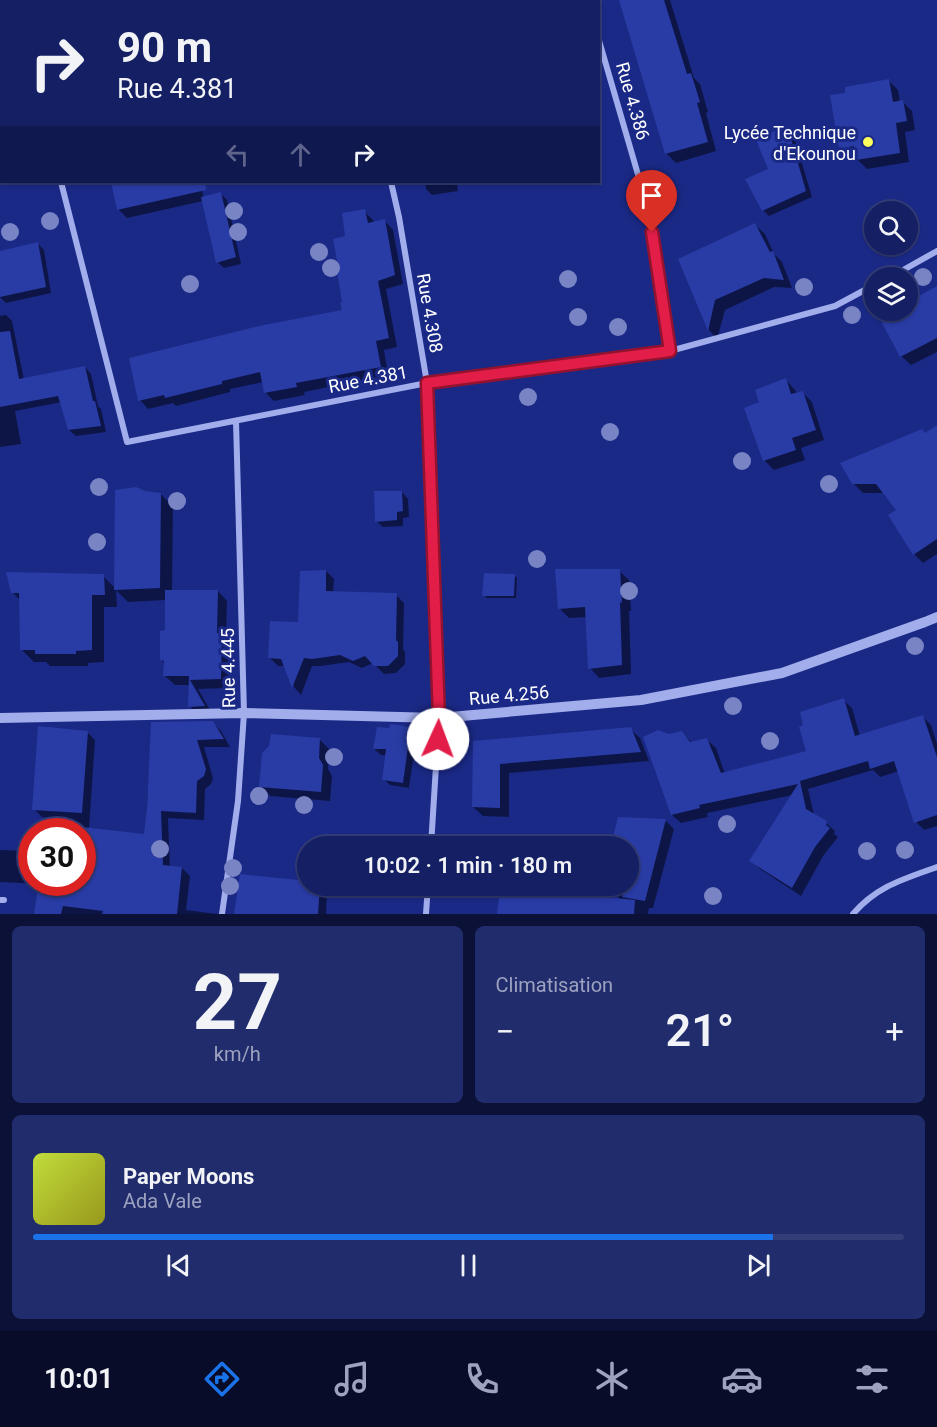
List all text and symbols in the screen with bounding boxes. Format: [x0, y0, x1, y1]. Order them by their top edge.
text: 90 m [117, 23, 212, 72]
icon: right [18, 24, 96, 102]
street label: Rue 4.386 [612, 60, 654, 142]
text: Rue 4.381 [117, 73, 237, 105]
place label: Lycée Technique d'Ekounou [724, 122, 856, 164]
marker: Lycée Technique d'Ekounou [861, 135, 875, 149]
icon: left [221, 138, 254, 171]
icon: ahead [284, 138, 317, 171]
icon: right [347, 138, 380, 171]
pin [626, 170, 677, 232]
icon: arrive [635, 179, 668, 212]
map controls [864, 201, 918, 321]
button: search [864, 201, 918, 255]
button: layers [864, 267, 918, 321]
street label: Rue 4.308 [413, 272, 447, 354]
street label: Rue 4.381 [327, 361, 409, 397]
street label: Rue 4.445 [217, 628, 239, 708]
street label: Rue 4.256 [468, 681, 550, 709]
position arrow [406, 707, 470, 771]
speed limit sign: 30 [18, 818, 96, 896]
text: 10:02 · 1 min · 180 m [364, 853, 572, 878]
text: 27 [192, 957, 282, 1048]
text: Climatisation [496, 973, 613, 997]
text: 21° [665, 1004, 734, 1057]
text: − [496, 1012, 514, 1051]
text: + [885, 1012, 904, 1051]
text: km/h [214, 1042, 261, 1066]
text: Paper Moons [123, 1164, 254, 1189]
text: Ada Vale [123, 1189, 202, 1213]
icon: previous [162, 1249, 195, 1282]
icon: pause [452, 1249, 485, 1282]
icon: next [742, 1249, 775, 1282]
icon: directions [201, 1358, 243, 1400]
icon: music [331, 1358, 373, 1400]
icon: phone [461, 1358, 503, 1400]
icon: climate [591, 1358, 633, 1400]
icon: car [721, 1358, 763, 1400]
icon: filters [851, 1358, 893, 1400]
text: 10:01 [44, 1363, 114, 1395]

